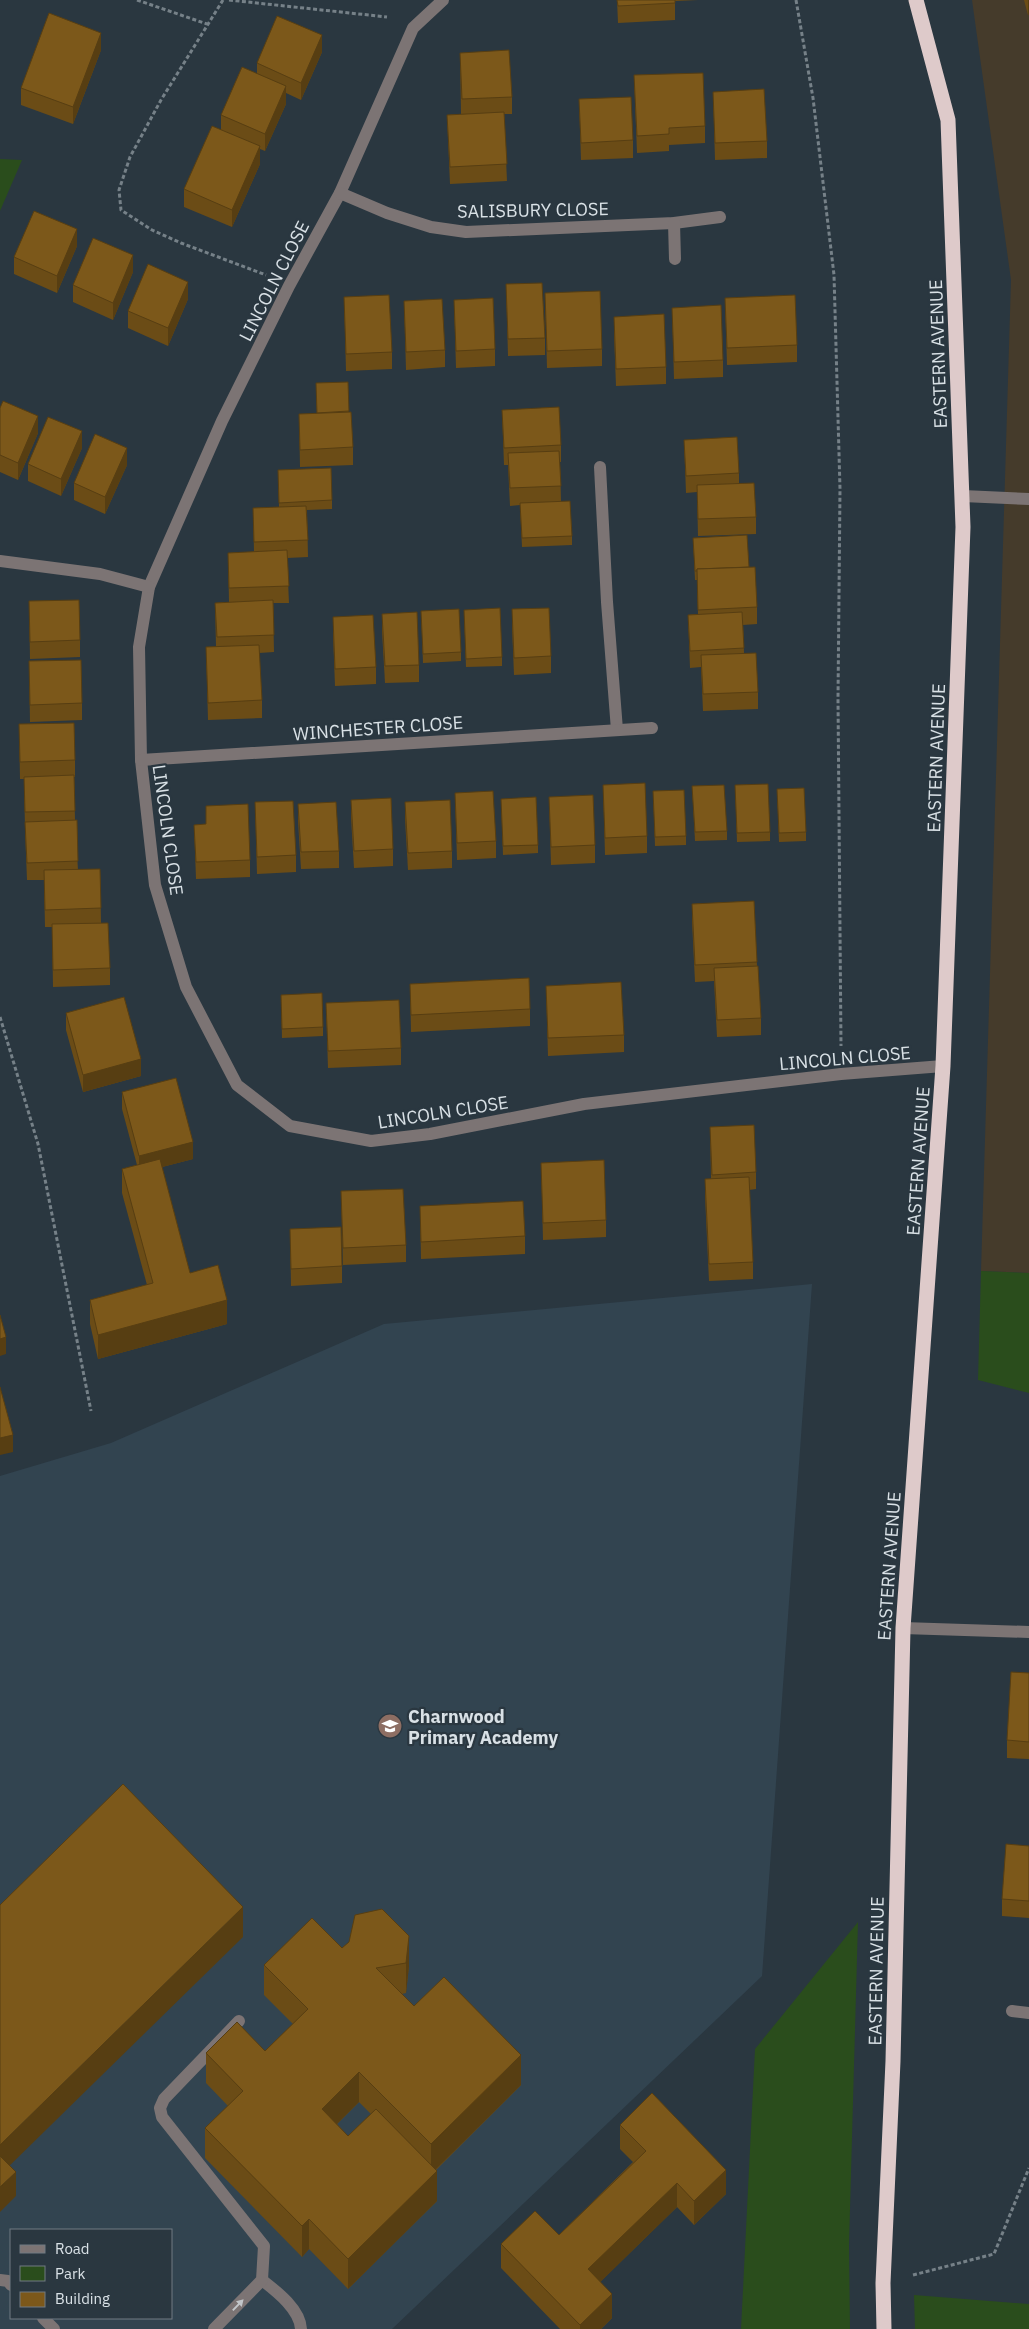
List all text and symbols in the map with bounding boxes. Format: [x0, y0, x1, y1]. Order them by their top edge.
street label: SALISBURY CLOSE [457, 197, 609, 223]
street label: LINCOLN CLOSE [234, 217, 314, 345]
street label: EASTERN AVENUE [924, 279, 952, 429]
street label: EASTERN AVENUE [922, 683, 950, 833]
street label: WINCHESTER CLOSE [292, 711, 464, 745]
street label: LINCOLN CLOSE [147, 763, 189, 897]
street label: LINCOLN CLOSE [778, 1041, 912, 1075]
street label: EASTERN AVENUE [901, 1086, 935, 1236]
street label: LINCOLN CLOSE [376, 1090, 510, 1134]
street label: EASTERN AVENUE [872, 1491, 906, 1641]
place label: Charnwood Primary Academy [408, 1705, 559, 1749]
school or university icon: Charnwood Primary Academy [377, 1713, 403, 1739]
street label: EASTERN AVENUE [863, 1896, 889, 2046]
legend [10, 2229, 172, 2319]
text: Road [55, 2239, 90, 2258]
text: Park [55, 2264, 85, 2283]
text: Building [55, 2289, 110, 2308]
one-way arrow [232, 2299, 244, 2311]

